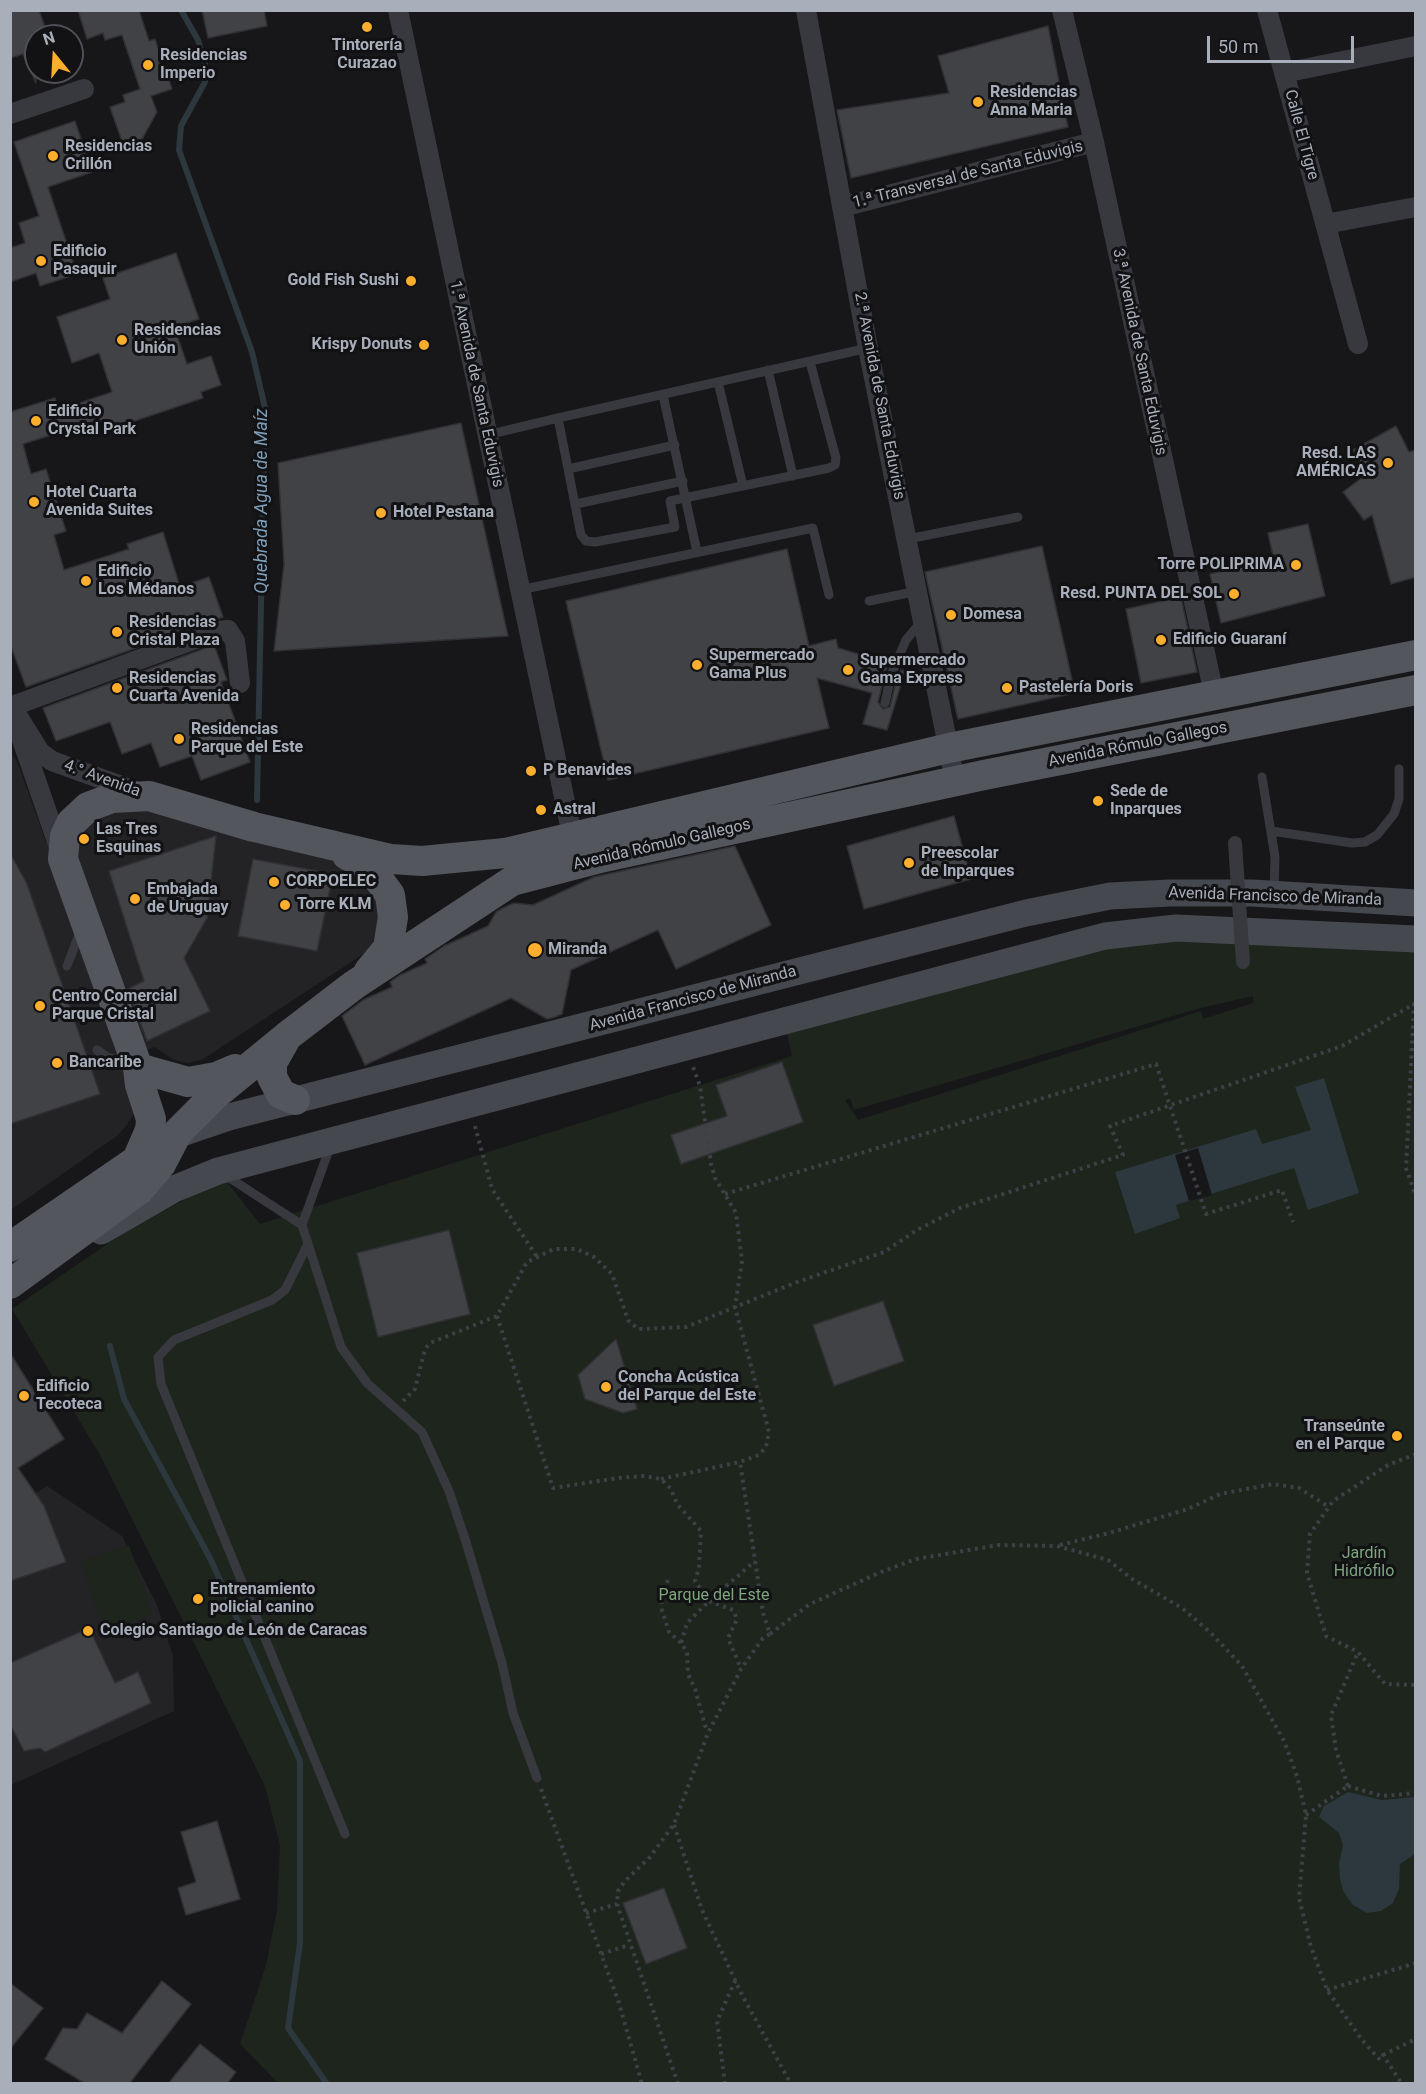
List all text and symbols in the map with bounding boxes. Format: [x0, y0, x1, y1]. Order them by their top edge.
marker: Tintorería Curazao [360, 20, 374, 34]
north arrow [24, 24, 84, 84]
scale bar [1210, 24, 1357, 62]
text: N [41, 28, 57, 49]
place label: Tintorería Curazao [332, 36, 402, 74]
text: 50 m [1218, 36, 1258, 57]
place label: Residencias Imperio [160, 46, 247, 84]
marker: Residencias Imperio [141, 58, 155, 72]
place label: Residencias Anna Maria [990, 83, 1077, 121]
street label: Calle El Tigre [1280, 88, 1322, 182]
marker: Residencias Anna Maria [971, 95, 985, 109]
place label: Residencias Crillón [65, 137, 152, 175]
street label: 1.ª Transversal de Santa Eduvigis [851, 137, 1085, 213]
marker: Residencias Crillón [46, 149, 60, 163]
place label: Edificio Pasaquir [53, 242, 117, 280]
street label: 3.ª Avenida de Santa Eduvigis [1108, 247, 1170, 457]
marker: Edificio Pasaquir [34, 254, 48, 268]
place label: Gold Fish Sushi [287, 271, 399, 291]
marker: Gold Fish Sushi [404, 274, 418, 288]
street label: 1.ª Avenida de Santa Eduvigis [445, 279, 507, 489]
street label: 2.ª Avenida de Santa Eduvigis [849, 291, 909, 501]
place label: Residencias Unión [134, 321, 221, 359]
marker: Residencias Unión [115, 333, 129, 347]
place label: Krispy Donuts [312, 335, 412, 355]
marker: Krispy Donuts [417, 338, 431, 352]
place label: Edificio Crystal Park [48, 402, 136, 440]
water label: Quebrada Agua de Maíz [251, 408, 273, 594]
marker: Edificio Crystal Park [29, 414, 43, 428]
place label: Resd. LAS AMÉRICAS [1296, 444, 1376, 482]
marker: Resd. LAS AMÉRICAS [1381, 456, 1395, 470]
place label: Hotel Cuarta Avenida Suites [46, 483, 153, 521]
marker: Hotel Cuarta Avenida Suites [27, 495, 41, 509]
place label: Hotel Pestana [393, 503, 494, 523]
marker: Hotel Pestana [374, 506, 388, 520]
place label: Torre POLIPRIMA [1157, 555, 1284, 575]
marker: Torre POLIPRIMA [1289, 558, 1303, 572]
place label: Edificio Los Médanos [98, 562, 194, 600]
marker: Edificio Los Médanos [79, 574, 93, 588]
place label: Resd. PUNTA DEL SOL [1060, 584, 1222, 604]
marker: Resd. PUNTA DEL SOL [1227, 587, 1241, 601]
place label: Domesa [963, 605, 1022, 625]
marker: Domesa [944, 608, 958, 622]
place label: Residencias Cristal Plaza [129, 613, 220, 651]
marker: Residencias Cristal Plaza [110, 625, 124, 639]
place label: Edificio Guaraní [1173, 630, 1286, 650]
marker: Edificio Guaraní [1154, 633, 1168, 647]
place label: Supermercado Gama Plus [709, 646, 814, 684]
place label: Supermercado Gama Express [860, 651, 965, 689]
marker: Supermercado Gama Plus [690, 658, 704, 672]
marker: Supermercado Gama Express [841, 663, 855, 677]
place label: Residencias Cuarta Avenida [129, 669, 239, 707]
place label: Pastelería Doris [1019, 678, 1133, 698]
marker: Residencias Cuarta Avenida [110, 681, 124, 695]
marker: Pastelería Doris [1000, 681, 1014, 695]
street label: Avenida Rómulo Gallegos [1047, 718, 1229, 772]
place label: Residencias Parque del Este [191, 720, 303, 758]
marker: Residencias Parque del Este [172, 732, 186, 746]
street label: 4.° Avenida [61, 756, 143, 802]
place label: P Benavides [543, 761, 632, 781]
marker: P Benavides [524, 764, 538, 778]
place label: Sede de Inparques [1110, 782, 1182, 820]
marker: Sede de Inparques [1091, 794, 1105, 808]
place label: Astral [553, 800, 596, 820]
marker: Astral [534, 803, 548, 817]
street label: Avenida Rómulo Gallegos [571, 815, 753, 875]
place label: Las Tres Esquinas [96, 820, 161, 858]
marker: Las Tres Esquinas [77, 832, 91, 846]
place label: Preescolar de Inparques [921, 844, 1014, 882]
marker: Preescolar de Inparques [902, 856, 916, 870]
place label: CORPOELEC [286, 872, 376, 892]
marker: CORPOELEC [267, 875, 281, 889]
place label: Embajada de Uruguay [147, 880, 229, 918]
street label: Avenida Francisco de Miranda [1168, 884, 1382, 910]
marker: Embajada de Uruguay [128, 892, 142, 906]
place label: Torre KLM [297, 895, 372, 915]
marker: Torre KLM [278, 898, 292, 912]
place label: Miranda [548, 940, 607, 960]
marker: Miranda [526, 941, 544, 959]
street label: Avenida Francisco de Miranda [587, 962, 799, 1036]
place label: Centro Comercial Parque Cristal [52, 987, 177, 1025]
marker: Centro Comercial Parque Cristal [33, 999, 47, 1013]
place label: Bancaribe [69, 1053, 141, 1073]
marker: Bancaribe [50, 1056, 64, 1070]
place label: Concha Acústica del Parque del Este [618, 1368, 756, 1406]
place label: Edificio Tecoteca [36, 1377, 102, 1415]
marker: Concha Acústica del Parque del Este [599, 1380, 613, 1394]
marker: Edificio Tecoteca [17, 1389, 31, 1403]
place label: Transeúnte en el Parque [1295, 1417, 1385, 1455]
marker: Transeúnte en el Parque [1390, 1429, 1404, 1443]
park label: Jardín Hidrófilo [1334, 1544, 1394, 1582]
place label: Entrenamiento policial canino [210, 1580, 315, 1618]
park label: Parque del Este [659, 1586, 769, 1606]
marker: Entrenamiento policial canino [191, 1592, 205, 1606]
place label: Colegio Santiago de León de Caracas [100, 1621, 367, 1641]
marker: Colegio Santiago de León de Caracas [81, 1624, 95, 1638]

